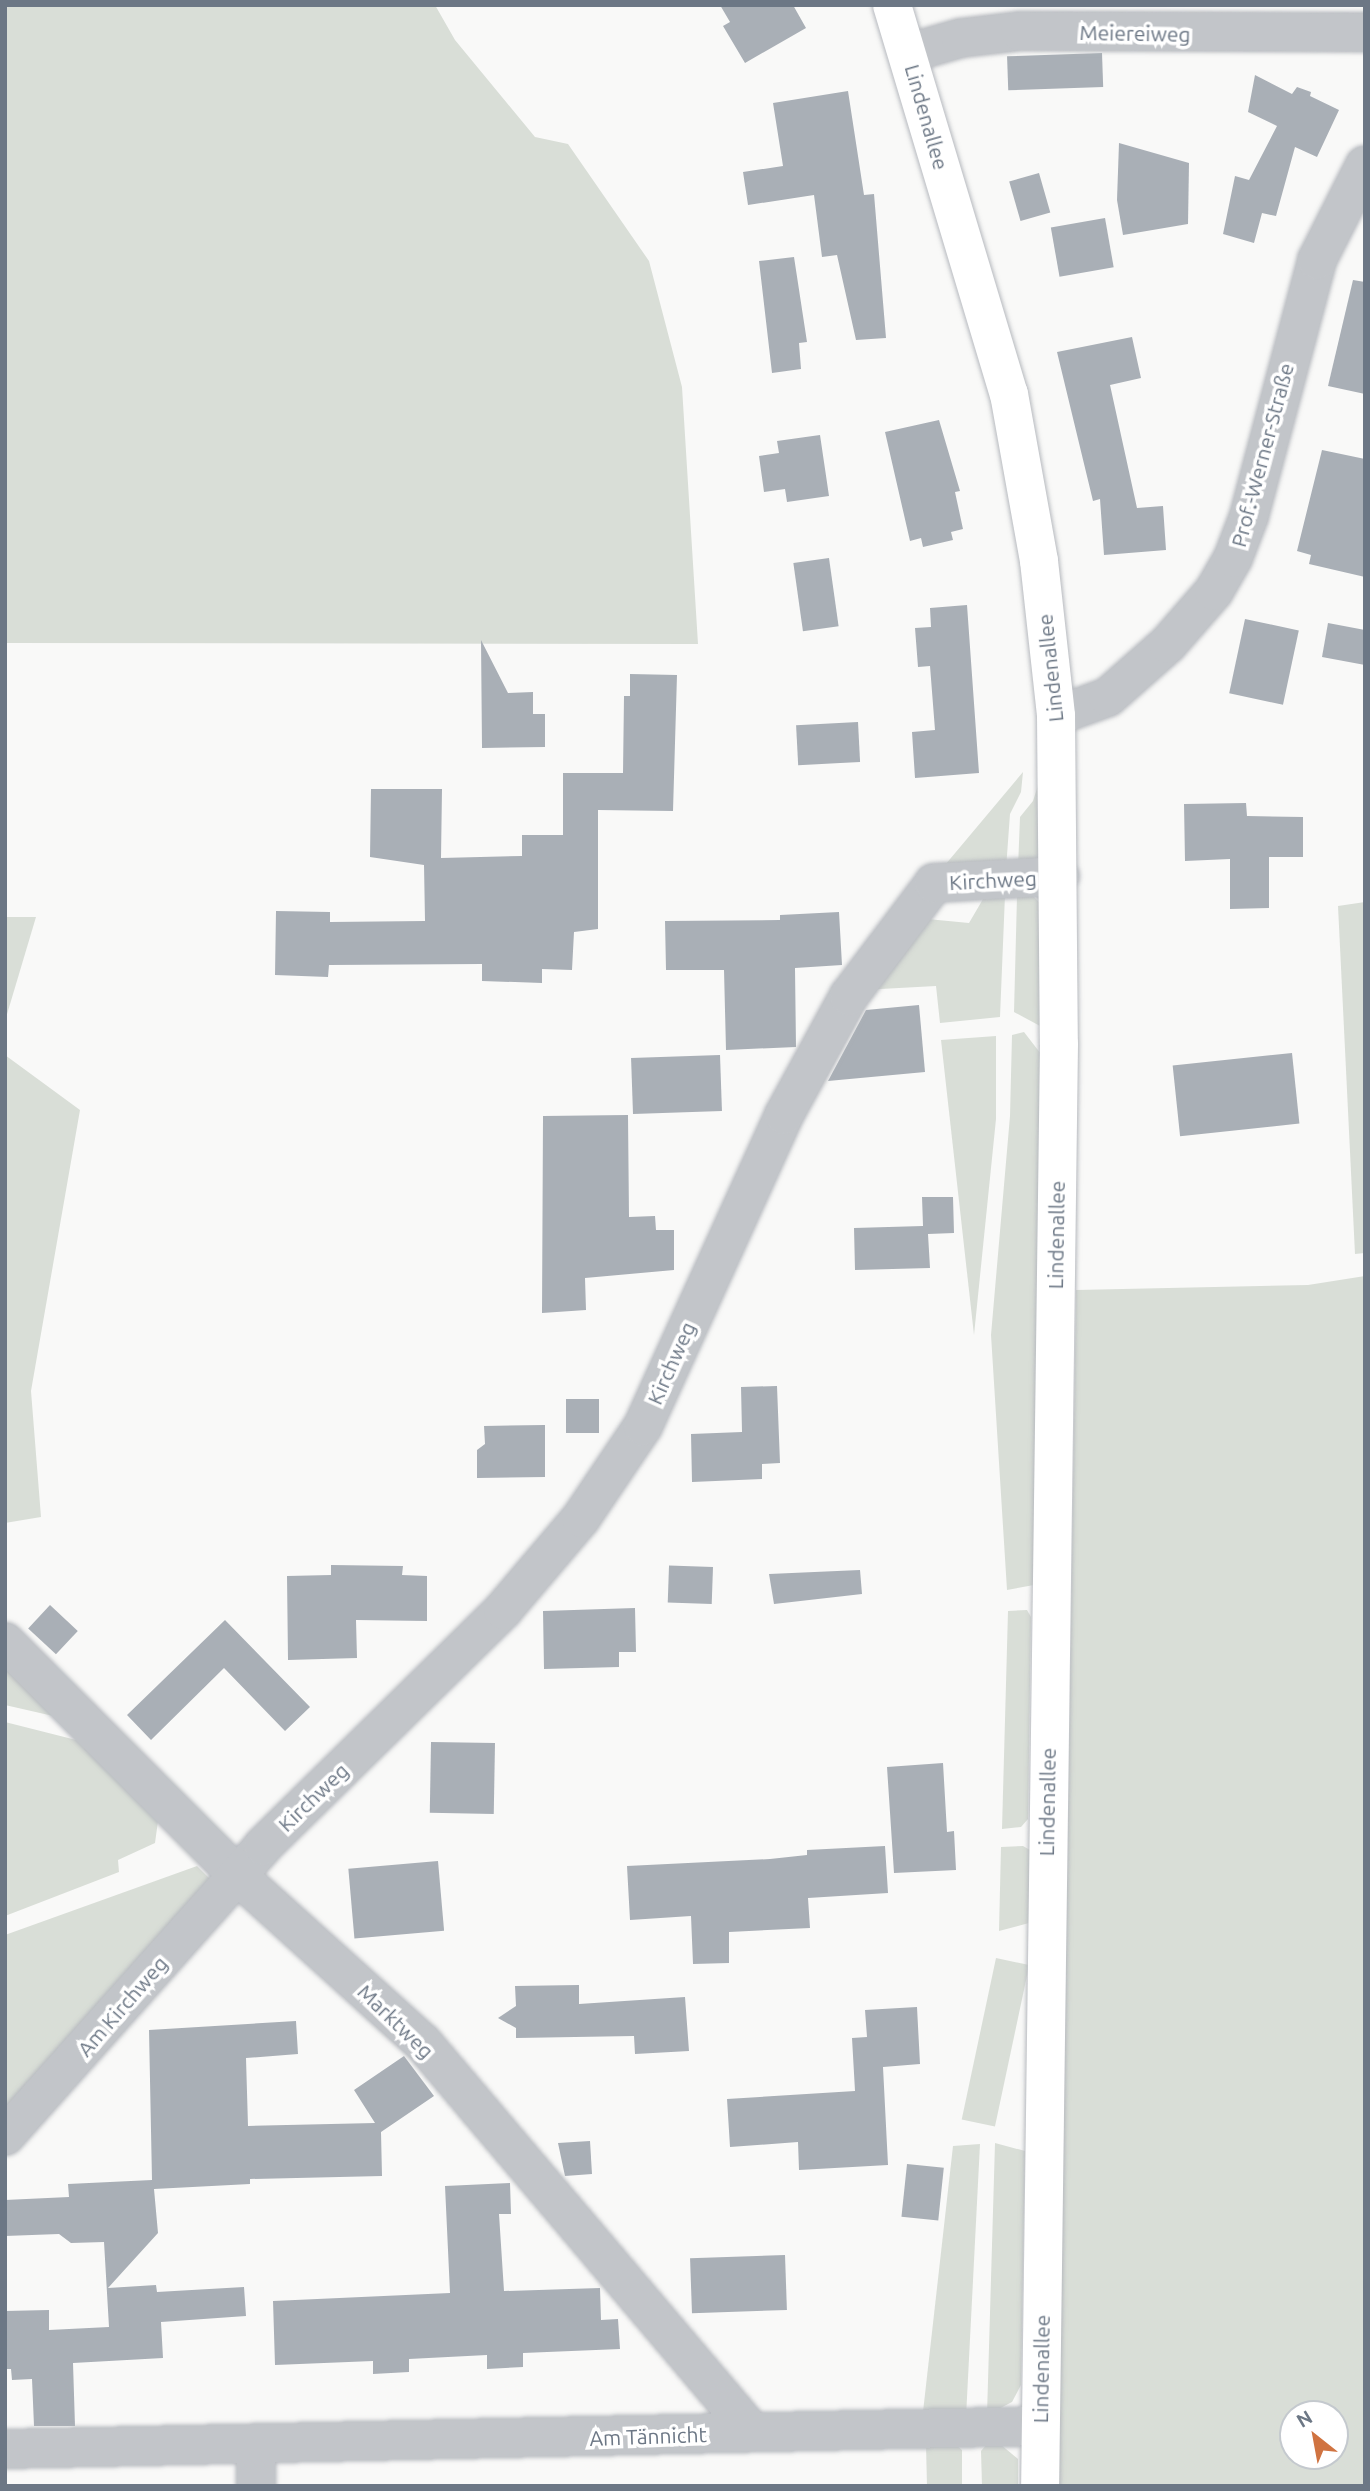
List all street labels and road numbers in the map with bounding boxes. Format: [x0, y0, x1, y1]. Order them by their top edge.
street label: Meiereiweg [1079, 19, 1191, 47]
street label: Lindenallee [900, 61, 954, 173]
street label: Prof.-Werner-Straße [1225, 360, 1299, 550]
street label: Lindenallee [1032, 613, 1068, 723]
street label: Kirchweg [948, 865, 1038, 895]
street label: Lindenallee [1042, 1180, 1070, 1290]
street label: Kirchweg [642, 1318, 700, 1408]
street label: Lindenallee [1033, 1747, 1061, 1857]
street label: Kirchweg [273, 1757, 353, 1837]
street label: Am Kirchweg [72, 1951, 172, 2061]
street label: Marktweg [353, 1979, 439, 2063]
street label: Lindenallee [1027, 2314, 1055, 2424]
street label: Am Tännicht [589, 2421, 707, 2451]

